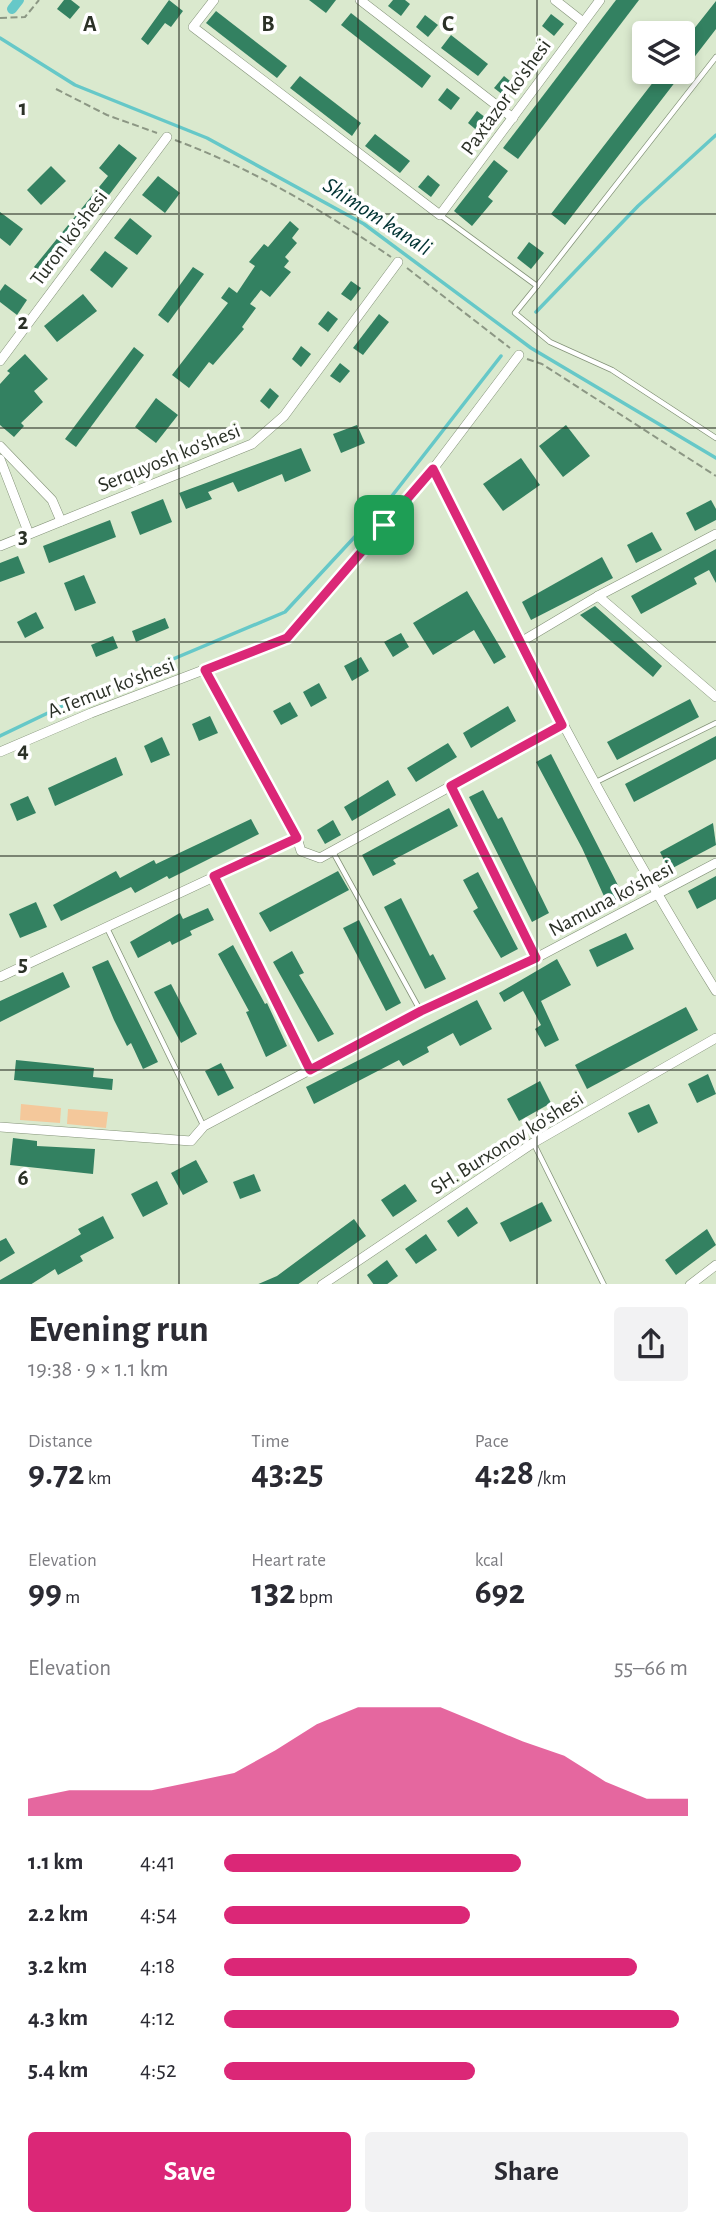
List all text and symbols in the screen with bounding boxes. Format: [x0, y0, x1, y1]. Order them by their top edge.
text: A [83, 13, 97, 36]
text: B [261, 13, 275, 36]
text: C [442, 13, 454, 36]
map controls [632, 21, 695, 84]
button: layers [632, 21, 695, 84]
street label: Paxtazor ko'shesi [457, 35, 555, 159]
text: 1 [19, 97, 27, 120]
water label: Shimom kanali [319, 174, 435, 260]
street label: Turon ko'shesi [26, 186, 112, 290]
text: 2 [18, 311, 29, 334]
street label: Serquyosh ko'shesi [95, 420, 243, 496]
pin [354, 495, 414, 555]
icon: arrive [365, 506, 403, 544]
text: 3 [18, 525, 28, 548]
street label: A.Temur ko'shesi [44, 654, 178, 722]
text: 4 [17, 739, 29, 762]
street label: Namuna ko'shesi [545, 857, 677, 941]
text: 5 [18, 953, 28, 976]
street label: SH. Burxonov ko'shesi [427, 1088, 587, 1198]
text: 6 [17, 1167, 29, 1190]
button: share [614, 1307, 688, 1381]
text: Evening run [28, 1311, 209, 1349]
text: 19:38 · 9 × 1.1 km [28, 1358, 168, 1381]
text: Distance [28, 1432, 92, 1451]
text: Time [251, 1432, 289, 1451]
text: Pace [475, 1432, 509, 1451]
text: 9.72 [28, 1456, 85, 1491]
text: 43:25 [251, 1456, 324, 1491]
text: 4:28 [475, 1456, 534, 1491]
text: km [85, 1469, 112, 1488]
text: /km [534, 1469, 566, 1488]
text: Elevation [28, 1551, 97, 1570]
text: Heart rate [251, 1551, 326, 1570]
text: kcal [475, 1551, 504, 1570]
text: 99 [28, 1575, 62, 1610]
text: 132 [251, 1575, 296, 1610]
text: 692 [475, 1575, 525, 1610]
text: m [62, 1588, 80, 1607]
text: bpm [296, 1588, 333, 1607]
text: Elevation [28, 1657, 111, 1680]
text: 55–66 m [614, 1657, 688, 1680]
text: 1.1 km [28, 1851, 83, 1874]
text: 4:41 [140, 1851, 175, 1874]
text: 2.2 km [28, 1903, 88, 1926]
text: 4:54 [140, 1903, 177, 1926]
text: 3.2 km [28, 1955, 87, 1978]
text: 4:18 [140, 1955, 175, 1978]
text: 4.3 km [28, 2007, 88, 2030]
text: 4:12 [140, 2007, 175, 2030]
text: 5.4 km [28, 2059, 88, 2082]
text: 4:52 [140, 2059, 176, 2082]
button: Save [28, 2132, 351, 2212]
button: Share [365, 2132, 688, 2212]

